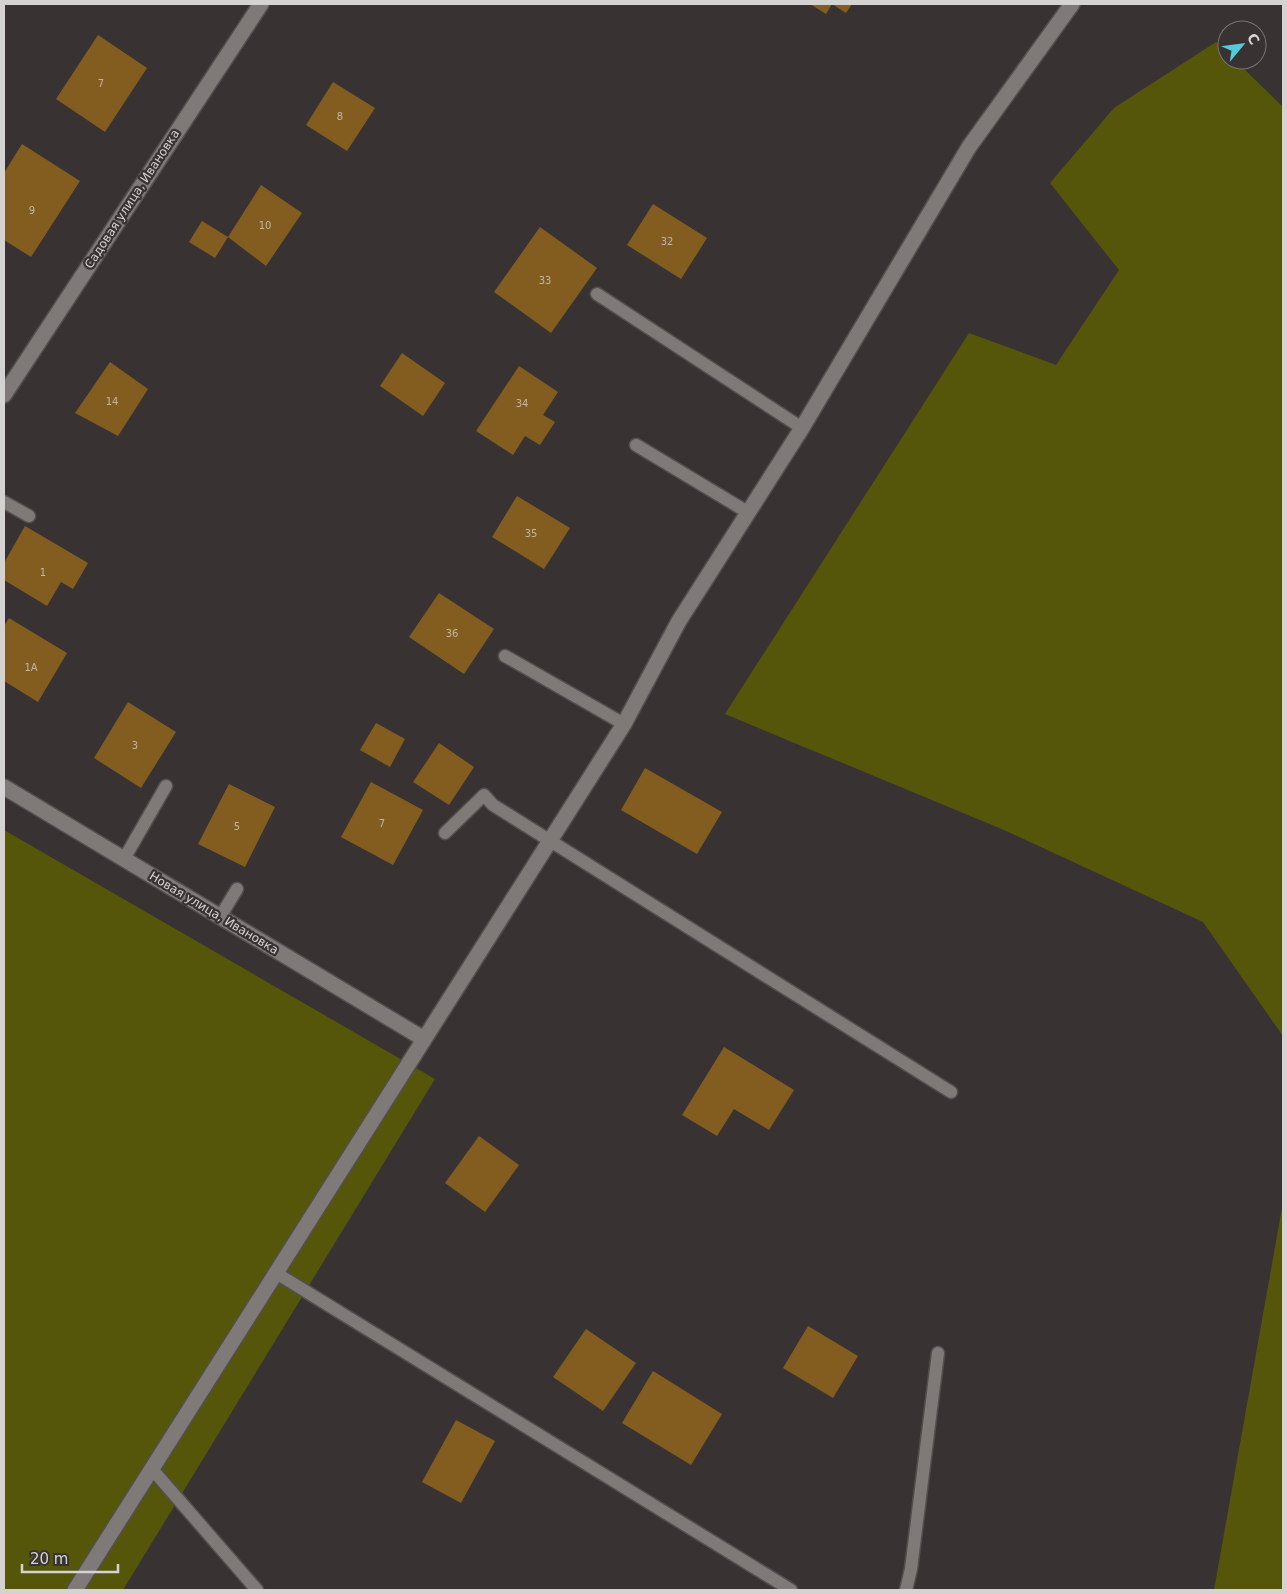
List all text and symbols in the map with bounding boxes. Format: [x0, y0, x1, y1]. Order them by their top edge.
north arrow [1217, 20, 1267, 70]
text: С [1244, 30, 1263, 47]
house number: 7 [98, 78, 104, 89]
house number: 8 [337, 111, 343, 122]
street label: Садовая улица, Ивановка [82, 127, 182, 271]
house number: 9 [29, 205, 35, 216]
house number: 10 [259, 220, 271, 231]
house number: 32 [661, 236, 673, 247]
house number: 33 [539, 275, 551, 286]
house number: 14 [106, 396, 118, 407]
house number: 34 [516, 398, 528, 409]
house number: 35 [525, 528, 537, 539]
house number: 1 [40, 567, 46, 578]
house number: 36 [446, 628, 458, 639]
house number: 1А [24, 662, 38, 673]
house number: 3 [132, 740, 138, 751]
house number: 7 [379, 818, 385, 829]
house number: 5 [234, 821, 240, 832]
street label: Новая улица, Ивановка [147, 869, 281, 957]
scale bar [22, 1542, 119, 1574]
text: 20 m [30, 1550, 68, 1568]

